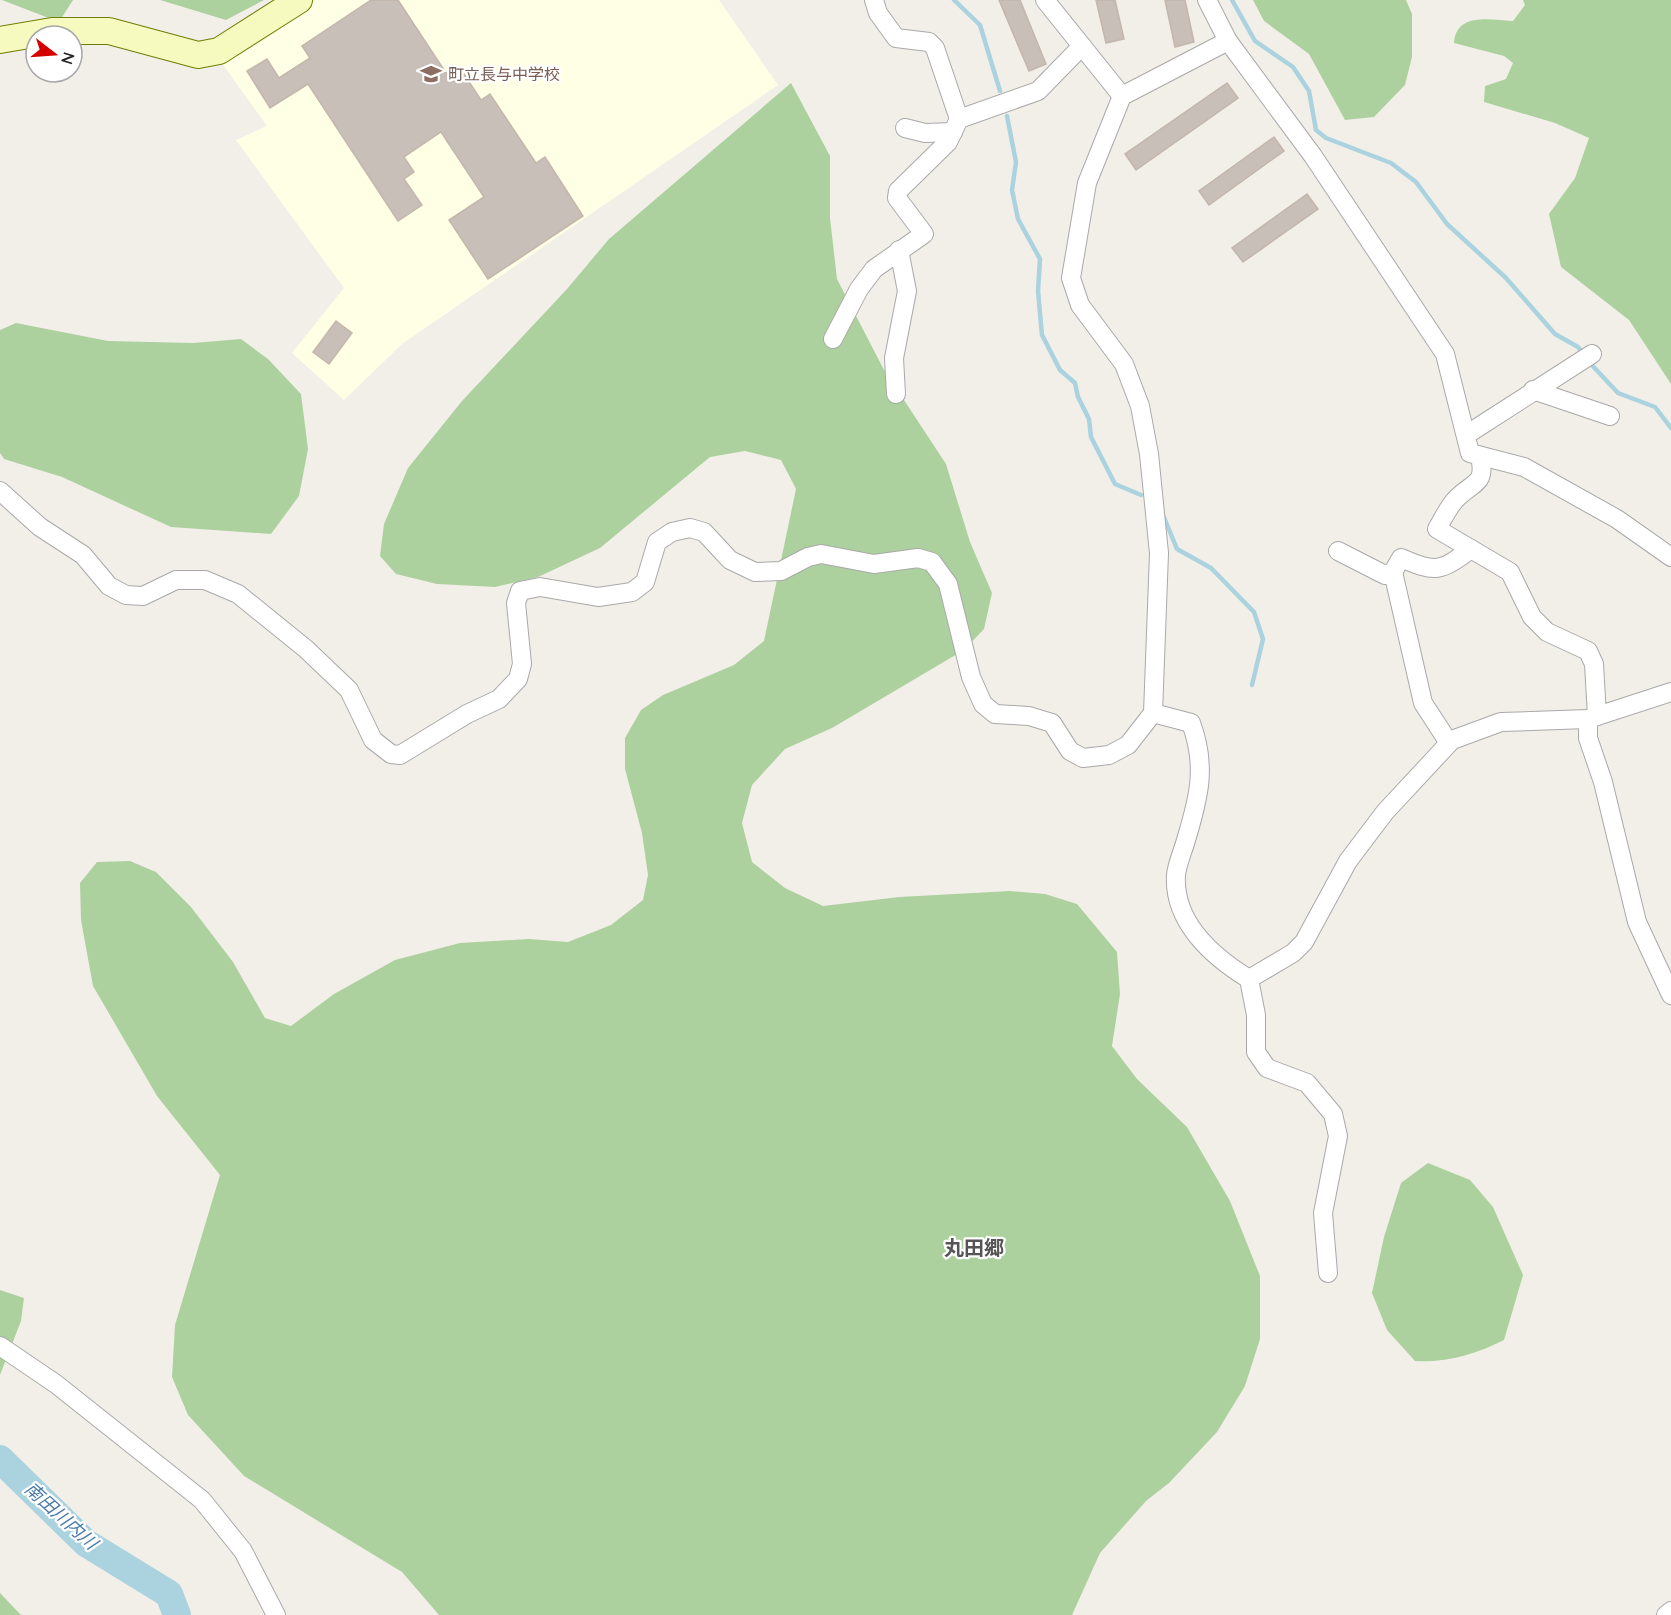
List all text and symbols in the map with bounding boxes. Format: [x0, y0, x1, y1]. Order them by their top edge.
north arrow [24, 24, 84, 84]
text: N [57, 50, 80, 67]
school or university icon: 町立長与中学校 [419, 62, 443, 86]
place label: 町立長与中学校 [448, 64, 560, 84]
district label: 丸田郷 [944, 1235, 1004, 1260]
water label: 南田川内川 [20, 1477, 104, 1556]

